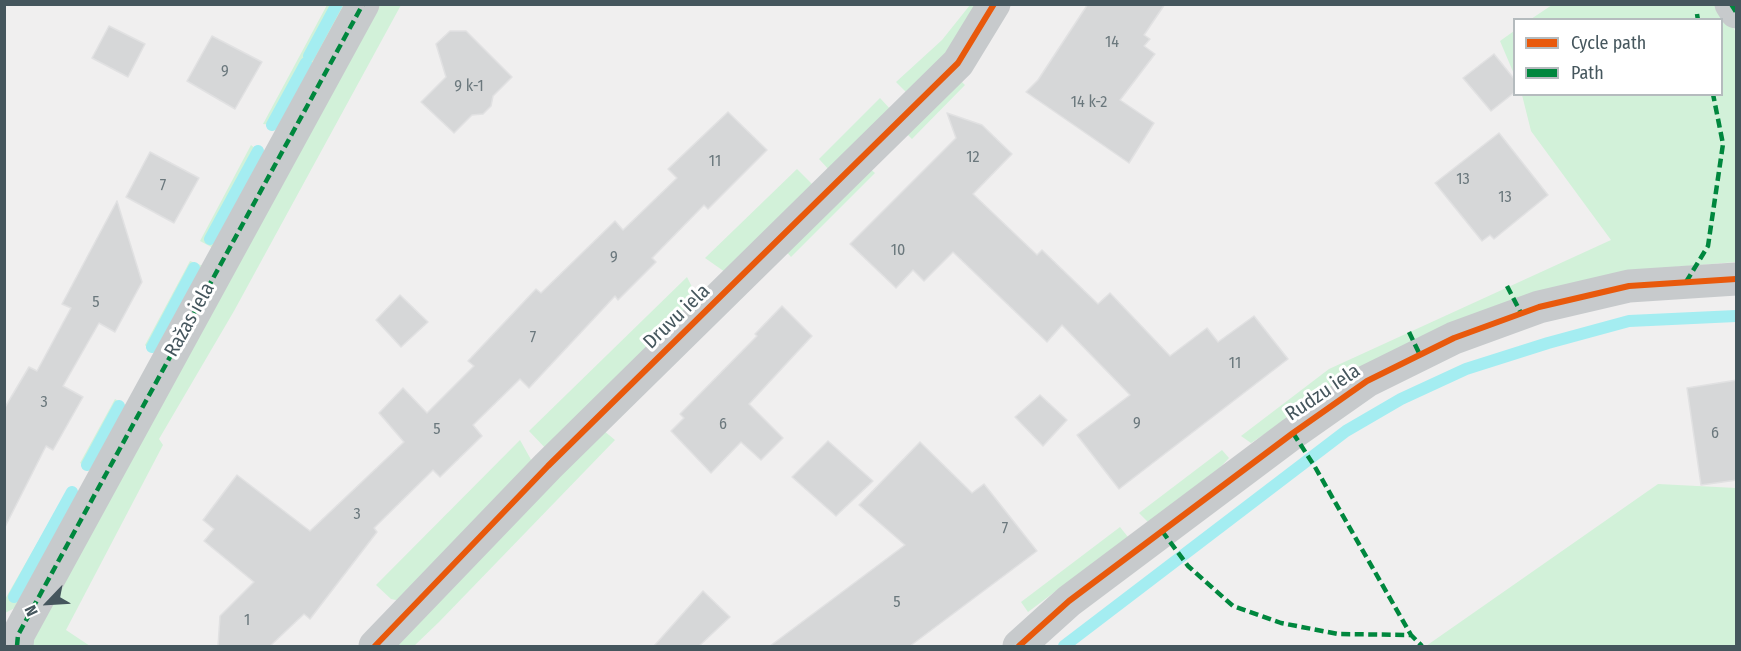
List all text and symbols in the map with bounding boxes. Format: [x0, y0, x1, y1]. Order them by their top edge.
legend [1513, 18, 1723, 96]
text: Cycle path [1571, 32, 1646, 54]
house number: 14 [1105, 33, 1119, 53]
house number: 9 [221, 62, 229, 82]
text: Path [1571, 62, 1604, 84]
house number: 9 k-1 [454, 77, 484, 97]
house number: 14 k-2 [1071, 93, 1107, 113]
house number: 12 [966, 148, 980, 168]
house number: 11 [709, 152, 721, 172]
house number: 13 [1456, 170, 1470, 190]
house number: 7 [160, 176, 166, 196]
house number: 13 [1498, 188, 1512, 208]
house number: 10 [891, 241, 905, 261]
house number: 9 [610, 248, 618, 268]
street label: Ražas iela [160, 279, 220, 361]
street label: Druvu iela [639, 280, 715, 354]
house number: 5 [92, 293, 100, 313]
house number: 7 [530, 328, 536, 348]
house number: 11 [1229, 354, 1241, 374]
street label: Rudzu iela [1281, 359, 1365, 427]
house number: 3 [40, 393, 48, 413]
house number: 9 [1133, 414, 1141, 434]
house number: 6 [719, 415, 727, 435]
house number: 5 [433, 420, 441, 440]
house number: 6 [1711, 424, 1719, 444]
house number: 3 [353, 505, 361, 525]
house number: 7 [1002, 519, 1008, 539]
north arrow [18, 573, 78, 633]
house number: 5 [893, 593, 901, 613]
text: N [21, 602, 42, 619]
house number: 1 [244, 611, 250, 631]

